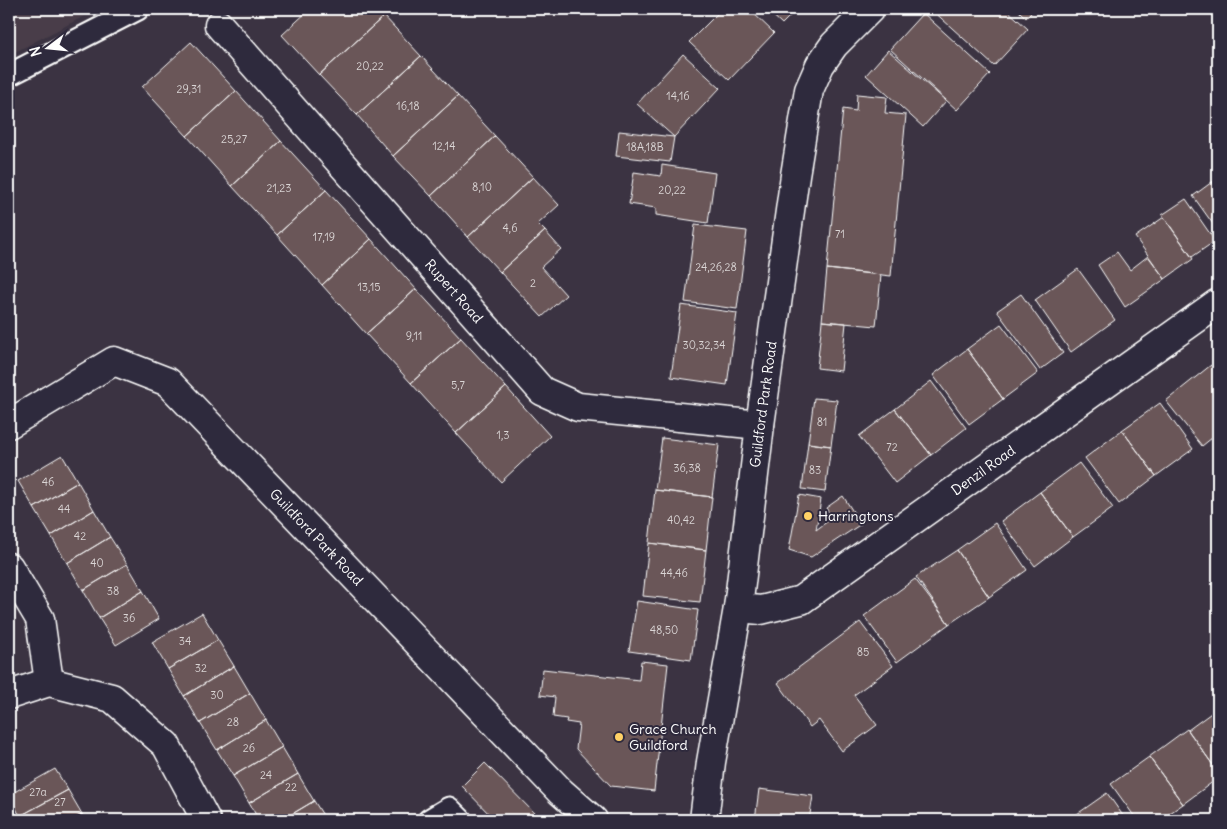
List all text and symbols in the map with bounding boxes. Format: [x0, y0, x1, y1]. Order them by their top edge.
north arrow [22, 22, 72, 72]
text: N [26, 44, 45, 59]
house number: 20,22 [356, 59, 384, 73]
house number: 29,31 [177, 82, 201, 96]
house number: 14,16 [666, 89, 690, 103]
house number: 16,18 [396, 99, 420, 113]
house number: 25,27 [221, 132, 248, 146]
house number: 12,14 [433, 139, 456, 153]
house number: 18A,18B [626, 140, 664, 154]
house number: 8,10 [472, 180, 492, 194]
house number: 21,23 [267, 181, 291, 195]
house number: 20,22 [658, 183, 686, 197]
house number: 4,6 [502, 221, 518, 235]
house number: 71 [835, 227, 845, 241]
house number: 17,19 [313, 230, 335, 244]
street label: Rupert Road [421, 256, 487, 327]
house number: 24,26,28 [695, 260, 737, 274]
house number: 2 [530, 276, 536, 290]
house number: 13,15 [357, 280, 381, 294]
house number: 9,11 [406, 329, 422, 343]
house number: 30,32,34 [683, 338, 726, 352]
street label: Guildford Park Road [746, 340, 781, 469]
house number: 5,7 [451, 378, 466, 392]
house number: 81 [817, 415, 827, 429]
house number: 1,3 [497, 428, 509, 442]
house number: 72 [886, 440, 898, 454]
street label: Denzil Road [948, 441, 1019, 499]
house number: 36,38 [673, 461, 701, 475]
house number: 83 [809, 463, 821, 477]
house number: 46 [42, 475, 54, 489]
street label: Guildford Park Road [266, 485, 367, 589]
house number: 44 [58, 502, 70, 516]
place label: Harringtons [818, 507, 894, 525]
marker: Harringtons [802, 510, 814, 522]
house number: 40,42 [667, 513, 695, 527]
house number: 42 [74, 529, 86, 543]
house number: 40 [90, 556, 104, 570]
house number: 44,46 [660, 566, 688, 580]
house number: 38 [107, 584, 119, 598]
house number: 36 [123, 611, 135, 625]
house number: 48,50 [650, 623, 678, 637]
house number: 34 [179, 634, 191, 648]
house number: 85 [857, 645, 869, 659]
house number: 32 [195, 661, 207, 675]
house number: 30 [210, 688, 224, 702]
house number: 28 [227, 715, 239, 729]
place label: Grace Church Guildford [629, 720, 717, 754]
marker: Grace Church Guildford [613, 731, 625, 743]
house number: 26 [243, 741, 255, 755]
house number: 24 [260, 768, 272, 782]
house number: 22 [285, 780, 297, 794]
house number: 27a [29, 785, 47, 799]
house number: 27 [54, 795, 66, 809]

